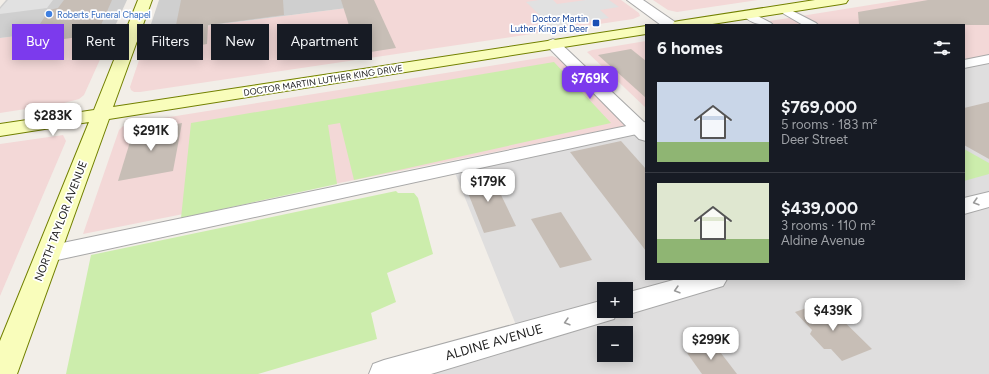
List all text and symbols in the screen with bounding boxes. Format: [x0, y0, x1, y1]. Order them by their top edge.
marker: Roberts Funeral Chapel [44, 9, 54, 19]
place label: Roberts Funeral Chapel [57, 9, 151, 20]
place label: Doctor Martin Luther King at Deer [510, 13, 588, 34]
marker: Doctor Martin Luther King at Deer [591, 18, 601, 28]
chip: Buy [12, 24, 64, 60]
chip: Rent [72, 24, 129, 60]
chip: Filters [137, 24, 203, 60]
chip: New [211, 24, 269, 60]
chip: Apartment [277, 24, 372, 60]
icon: filters [931, 37, 953, 59]
text: 6 homes [657, 38, 723, 58]
street label: DOCTOR MARTIN LUTHER KING DRIVE [243, 62, 403, 98]
pin: $769K [562, 66, 618, 100]
text: $769K [571, 71, 609, 86]
text: $769,000 [781, 97, 857, 117]
icon: home [689, 98, 737, 146]
pin: $283K [25, 103, 81, 137]
text: $283K [34, 108, 72, 123]
text: 5 rooms · 183 m² [781, 117, 877, 132]
pin: $291K [123, 118, 179, 152]
text: $291K [133, 123, 169, 138]
text: Deer Street [781, 132, 848, 147]
street label: NORTH TAYLOR AVENUE [32, 159, 90, 283]
pin: $179K [460, 169, 516, 203]
text: $179K [470, 174, 506, 189]
one-way arrow [973, 197, 980, 206]
text: $439,000 [781, 198, 858, 218]
icon: home [689, 199, 737, 247]
text: 3 rooms · 110 m² [781, 218, 876, 233]
text: Aldine Avenue [781, 233, 865, 248]
map controls [597, 282, 633, 362]
button: + [597, 282, 633, 318]
one-way arrow [674, 285, 681, 294]
pin: $439K [805, 298, 861, 332]
text: $439K [814, 303, 852, 318]
one-way arrow [563, 317, 570, 326]
street label: ALDINE AVENUE [443, 321, 545, 363]
button: − [597, 326, 633, 362]
pin: $299K [683, 327, 739, 361]
text: $299K [692, 332, 730, 347]

